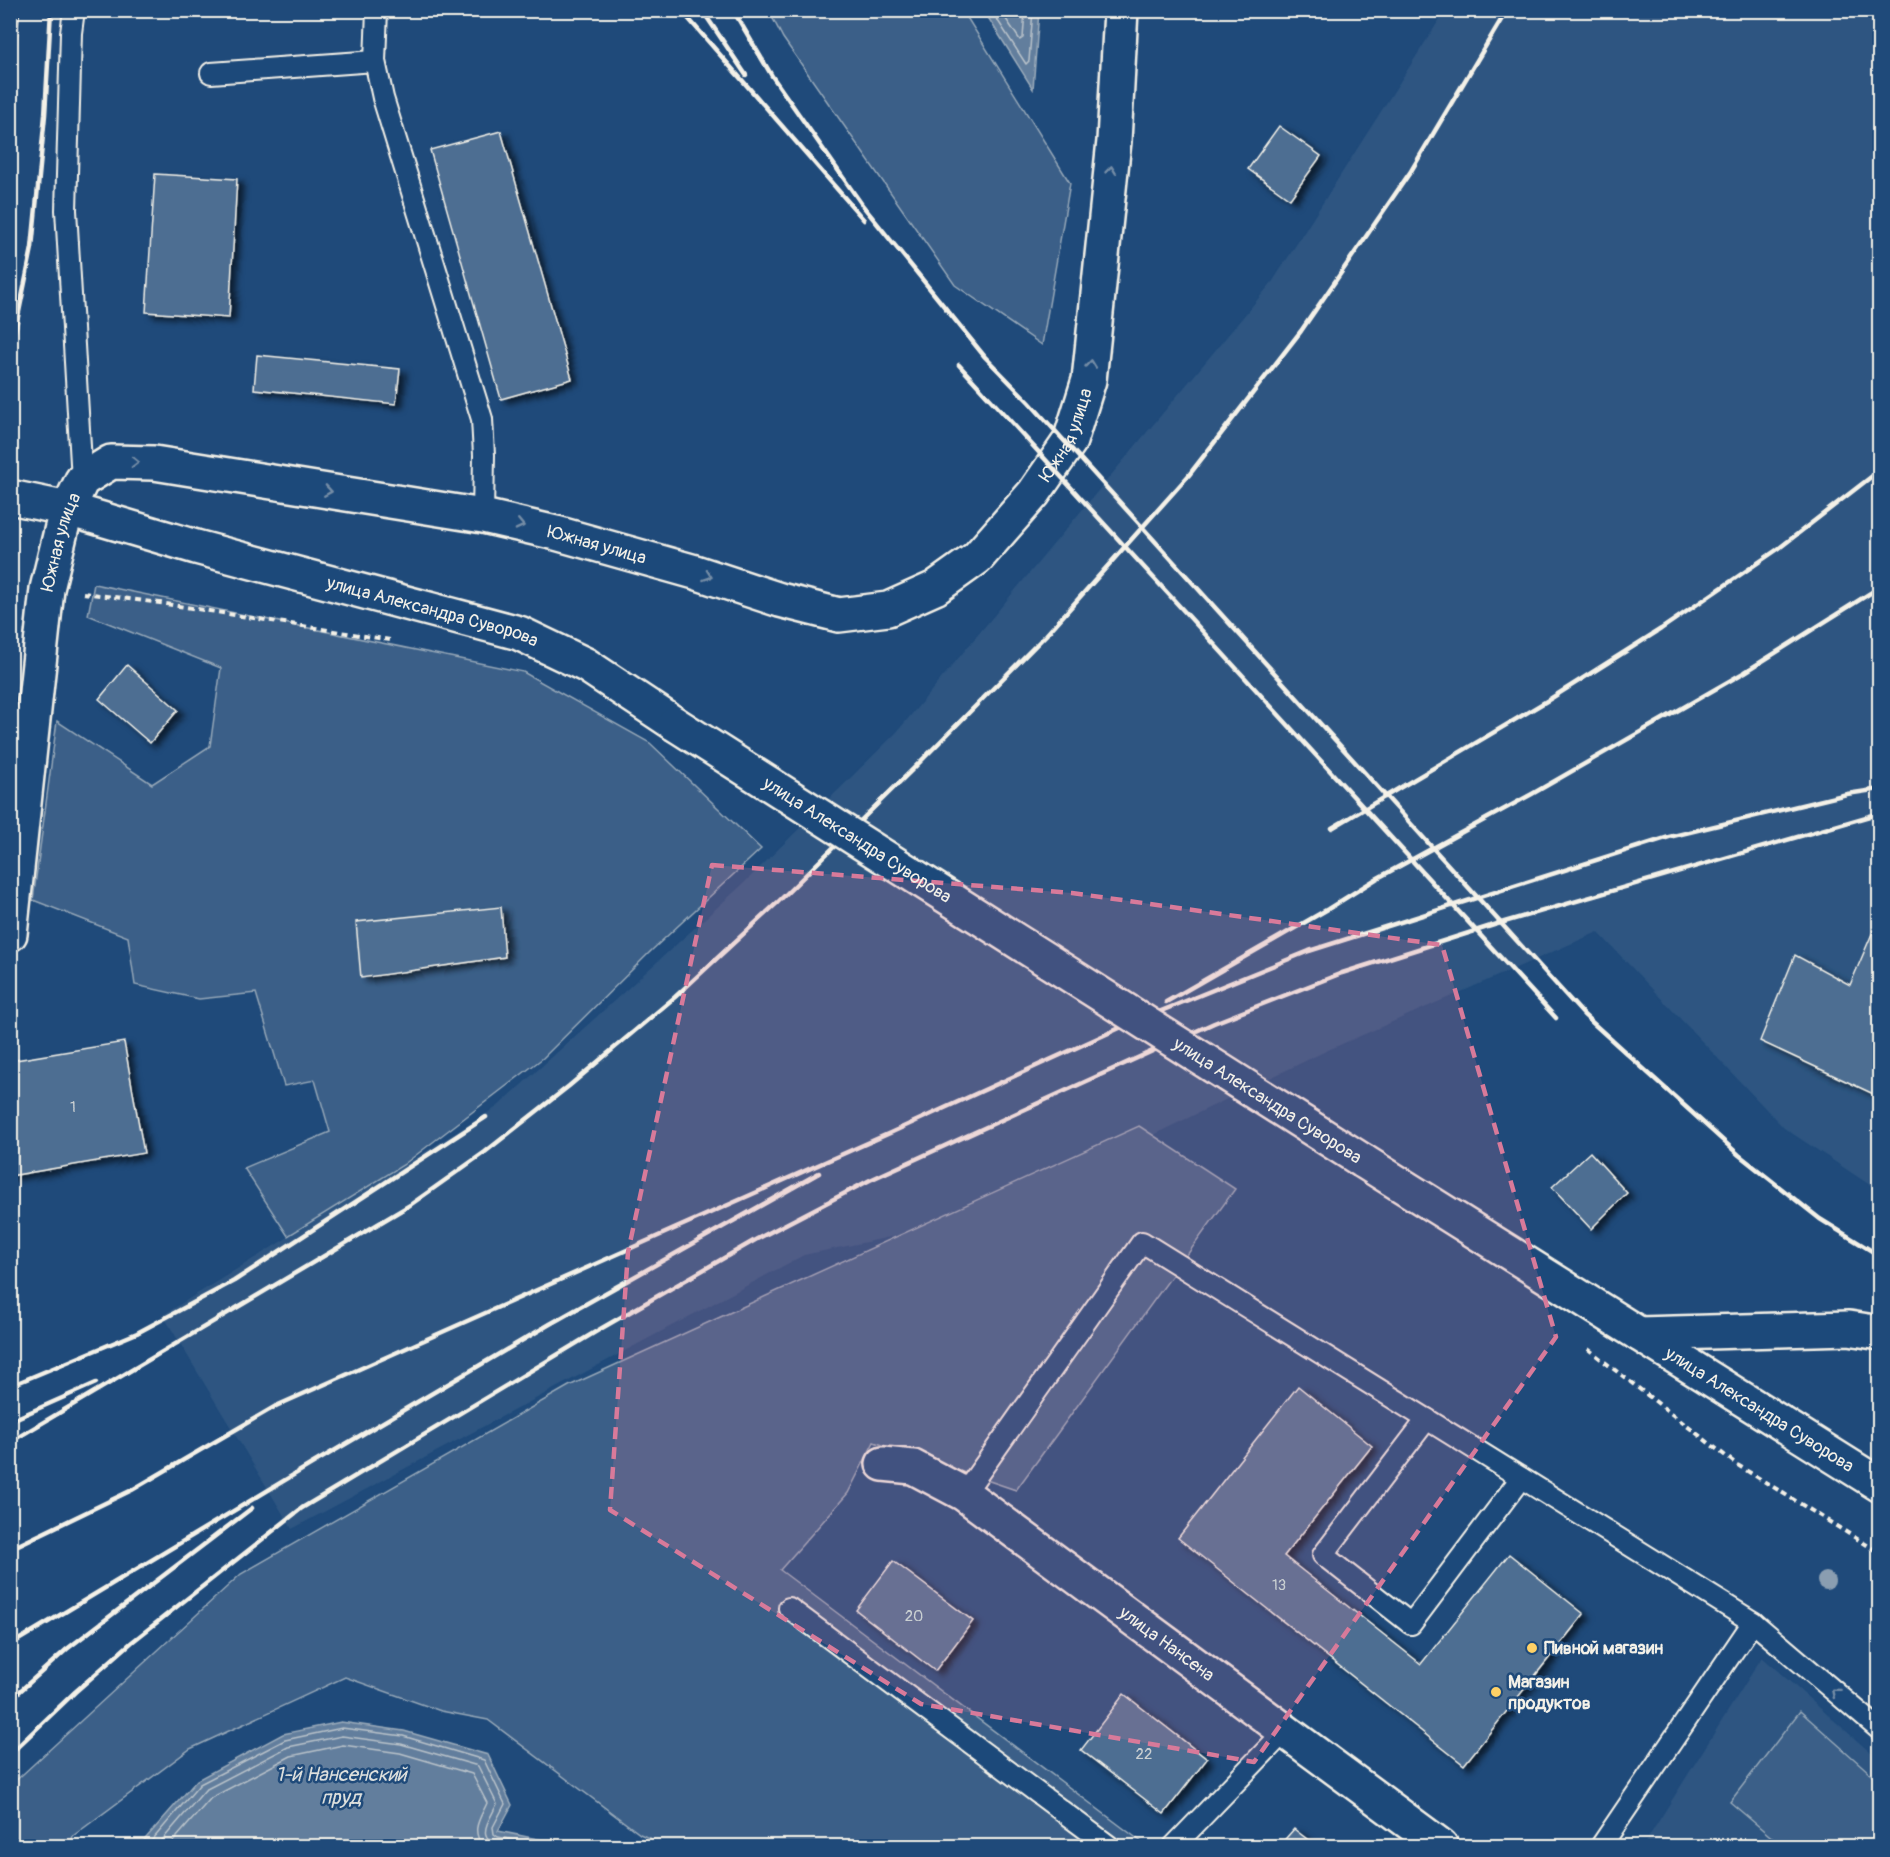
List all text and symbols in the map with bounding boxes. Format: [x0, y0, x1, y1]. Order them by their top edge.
one-way arrow [1104, 166, 1117, 175]
one-way arrow [1084, 360, 1097, 369]
street label: Южная улица [1034, 386, 1098, 486]
one-way arrow [131, 456, 140, 469]
one-way arrow [324, 484, 333, 496]
street label: Южная улица [36, 489, 86, 594]
one-way arrow [515, 517, 525, 530]
street label: Южная улица [545, 520, 649, 570]
one-way arrow [702, 569, 713, 582]
street label: улица Александра Суворова [323, 571, 542, 653]
street label: улица Александра Суворова [758, 771, 956, 909]
street label: улица Александра Суворова [1168, 1032, 1366, 1169]
house number: 1 [70, 1098, 76, 1117]
street label: улица Александра Суворова [1660, 1342, 1858, 1478]
house number: 13 [1272, 1576, 1286, 1595]
street label: улица Нансена [1114, 1601, 1219, 1687]
house number: 20 [905, 1607, 923, 1626]
place label: Пивной магазин [1544, 1637, 1663, 1660]
marker: Пивной магазин [1525, 1641, 1539, 1655]
place label: Магазин продуктов [1508, 1671, 1591, 1715]
marker: Магазин продуктов [1489, 1685, 1503, 1699]
one-way arrow [1831, 1689, 1842, 1700]
house number: 22 [1136, 1745, 1152, 1764]
water label: 1-й Нансенский пруд [275, 1762, 408, 1810]

